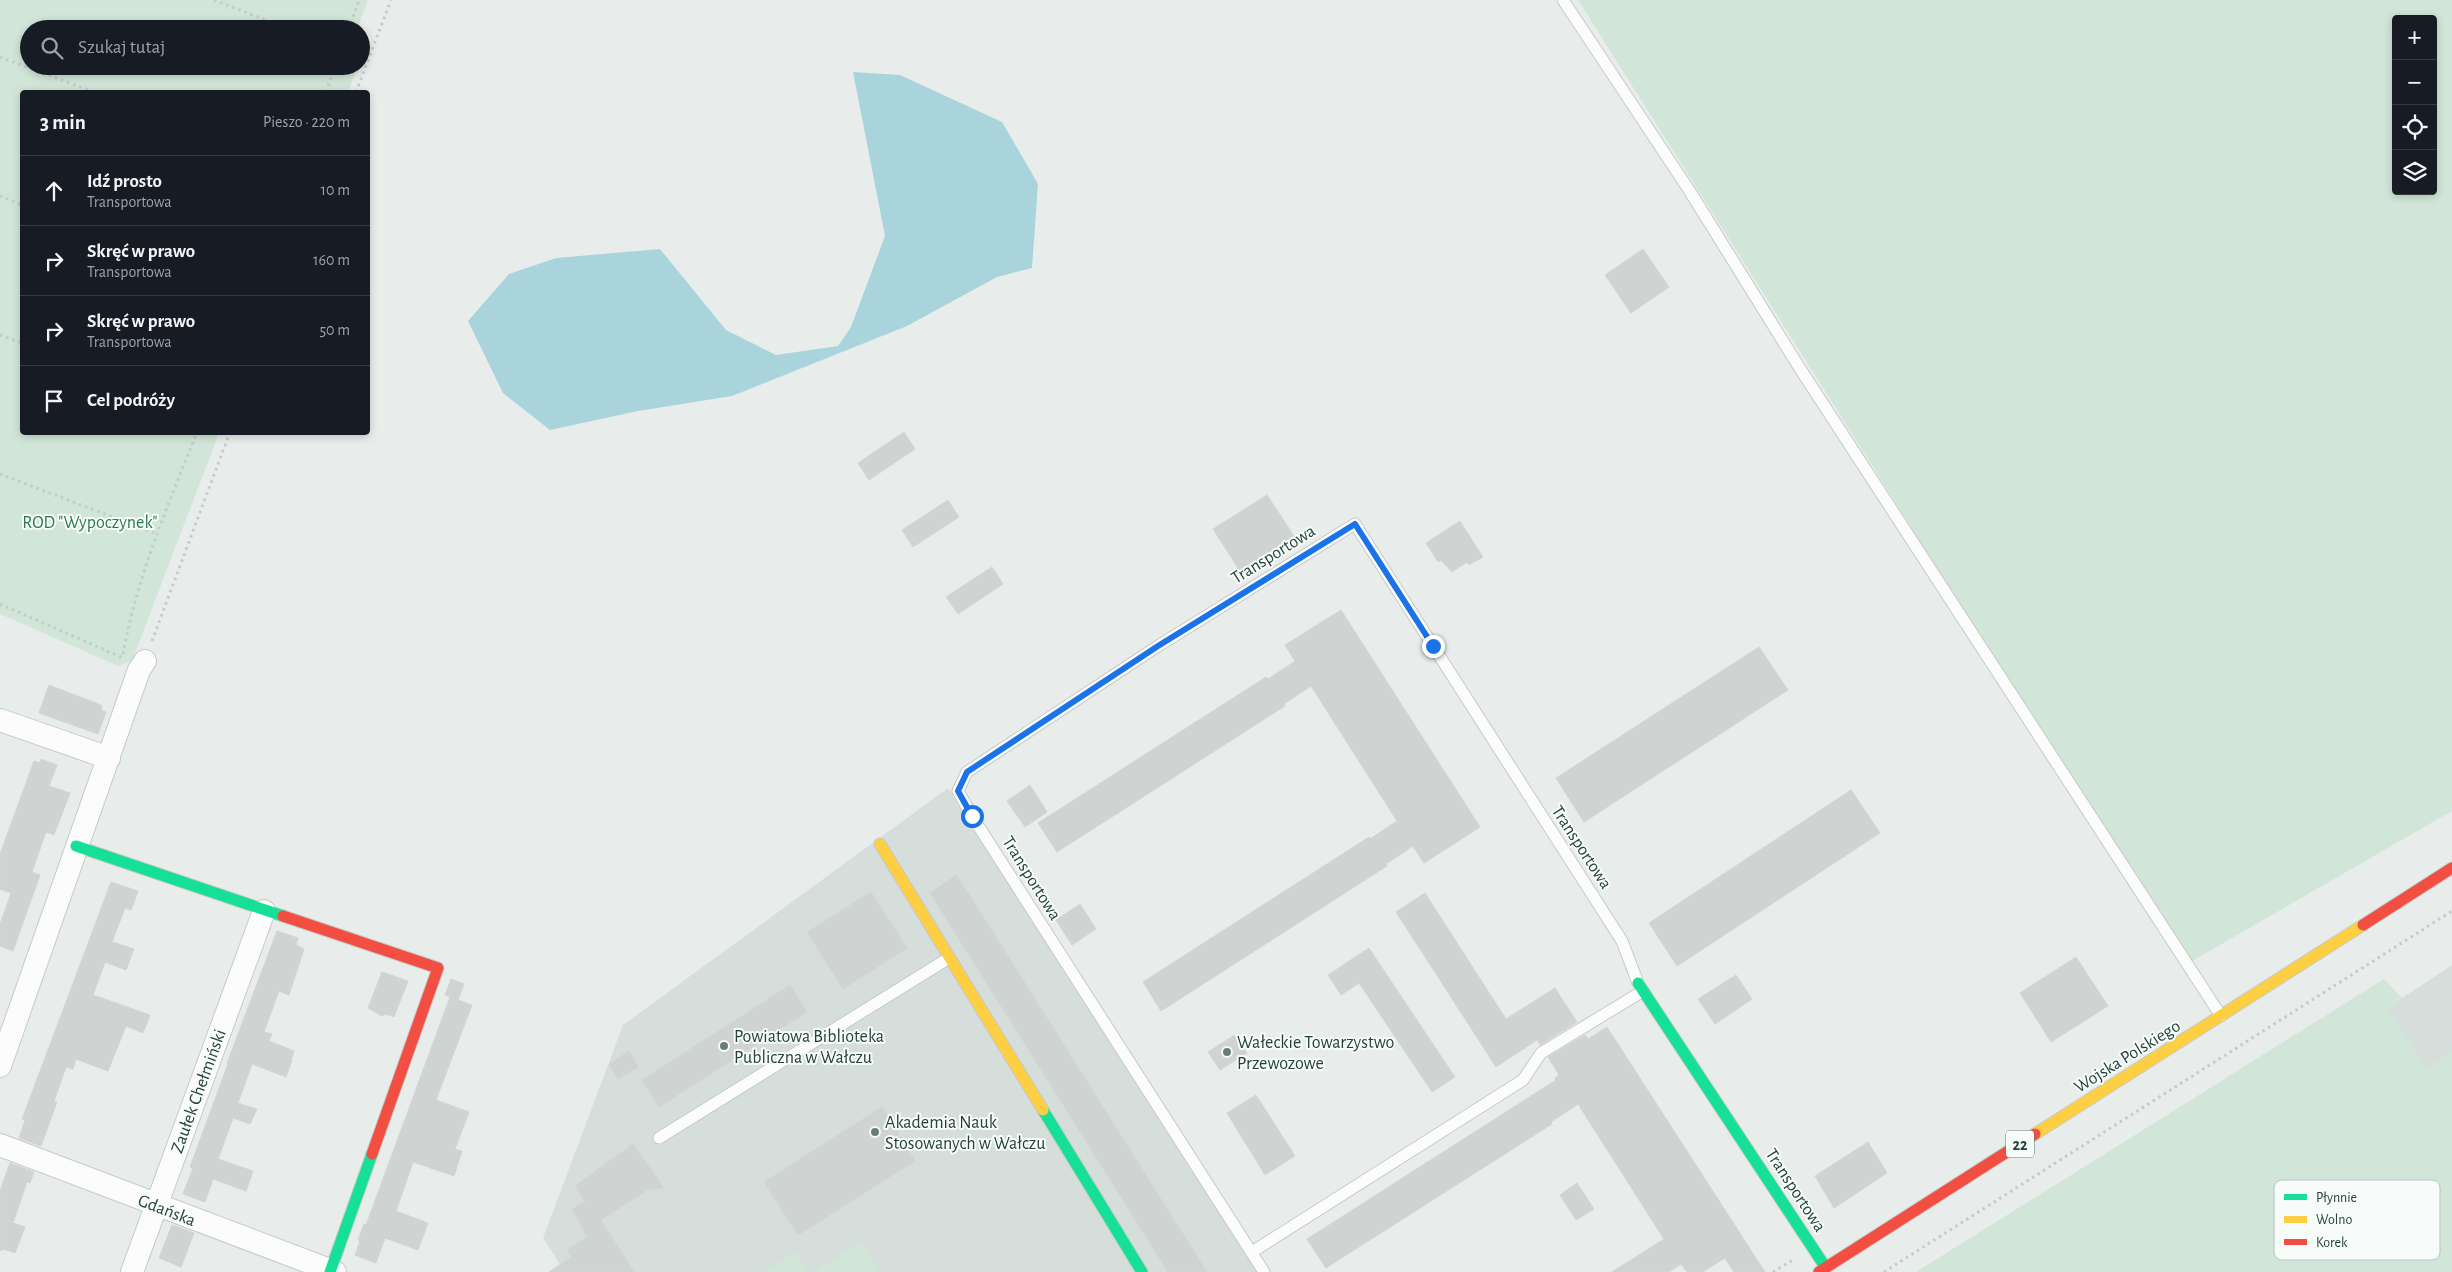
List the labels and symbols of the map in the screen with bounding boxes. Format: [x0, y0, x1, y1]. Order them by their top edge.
park label: ROD "Wypoczynek" [22, 514, 158, 532]
street label: Transportowa [1228, 522, 1319, 588]
route end [1422, 635, 1445, 658]
street label: Transportowa [1548, 803, 1615, 892]
route start [961, 805, 984, 828]
street label: Transportowa [998, 833, 1064, 924]
street label: Wojska Polskiego [2071, 1017, 2184, 1097]
street label: Zaułek Chełmiński [168, 1027, 230, 1156]
place label: Powiatowa Biblioteka Publiczna w Wałczu [734, 1028, 884, 1067]
place label: Wałeckie Towarzystwo Przewozowe [1237, 1034, 1395, 1073]
marker: Powiatowa Biblioteka Publiczna w Wałczu [718, 1040, 730, 1052]
marker: Wałeckie Towarzystwo Przewozowe [1221, 1046, 1233, 1058]
place label: Akademia Nauk Stosowanych w Wałczu [885, 1114, 1045, 1153]
marker: Akademia Nauk Stosowanych w Wałczu [869, 1126, 881, 1138]
road number: 22 [2006, 1130, 2034, 1158]
street label: Transportowa [1762, 1146, 1829, 1235]
legend [2274, 1180, 2440, 1260]
text: Płynnie [2316, 1191, 2357, 1205]
street label: Gdańska [135, 1192, 198, 1230]
text: Wolno [2316, 1213, 2352, 1227]
text: Korek [2316, 1236, 2348, 1250]

